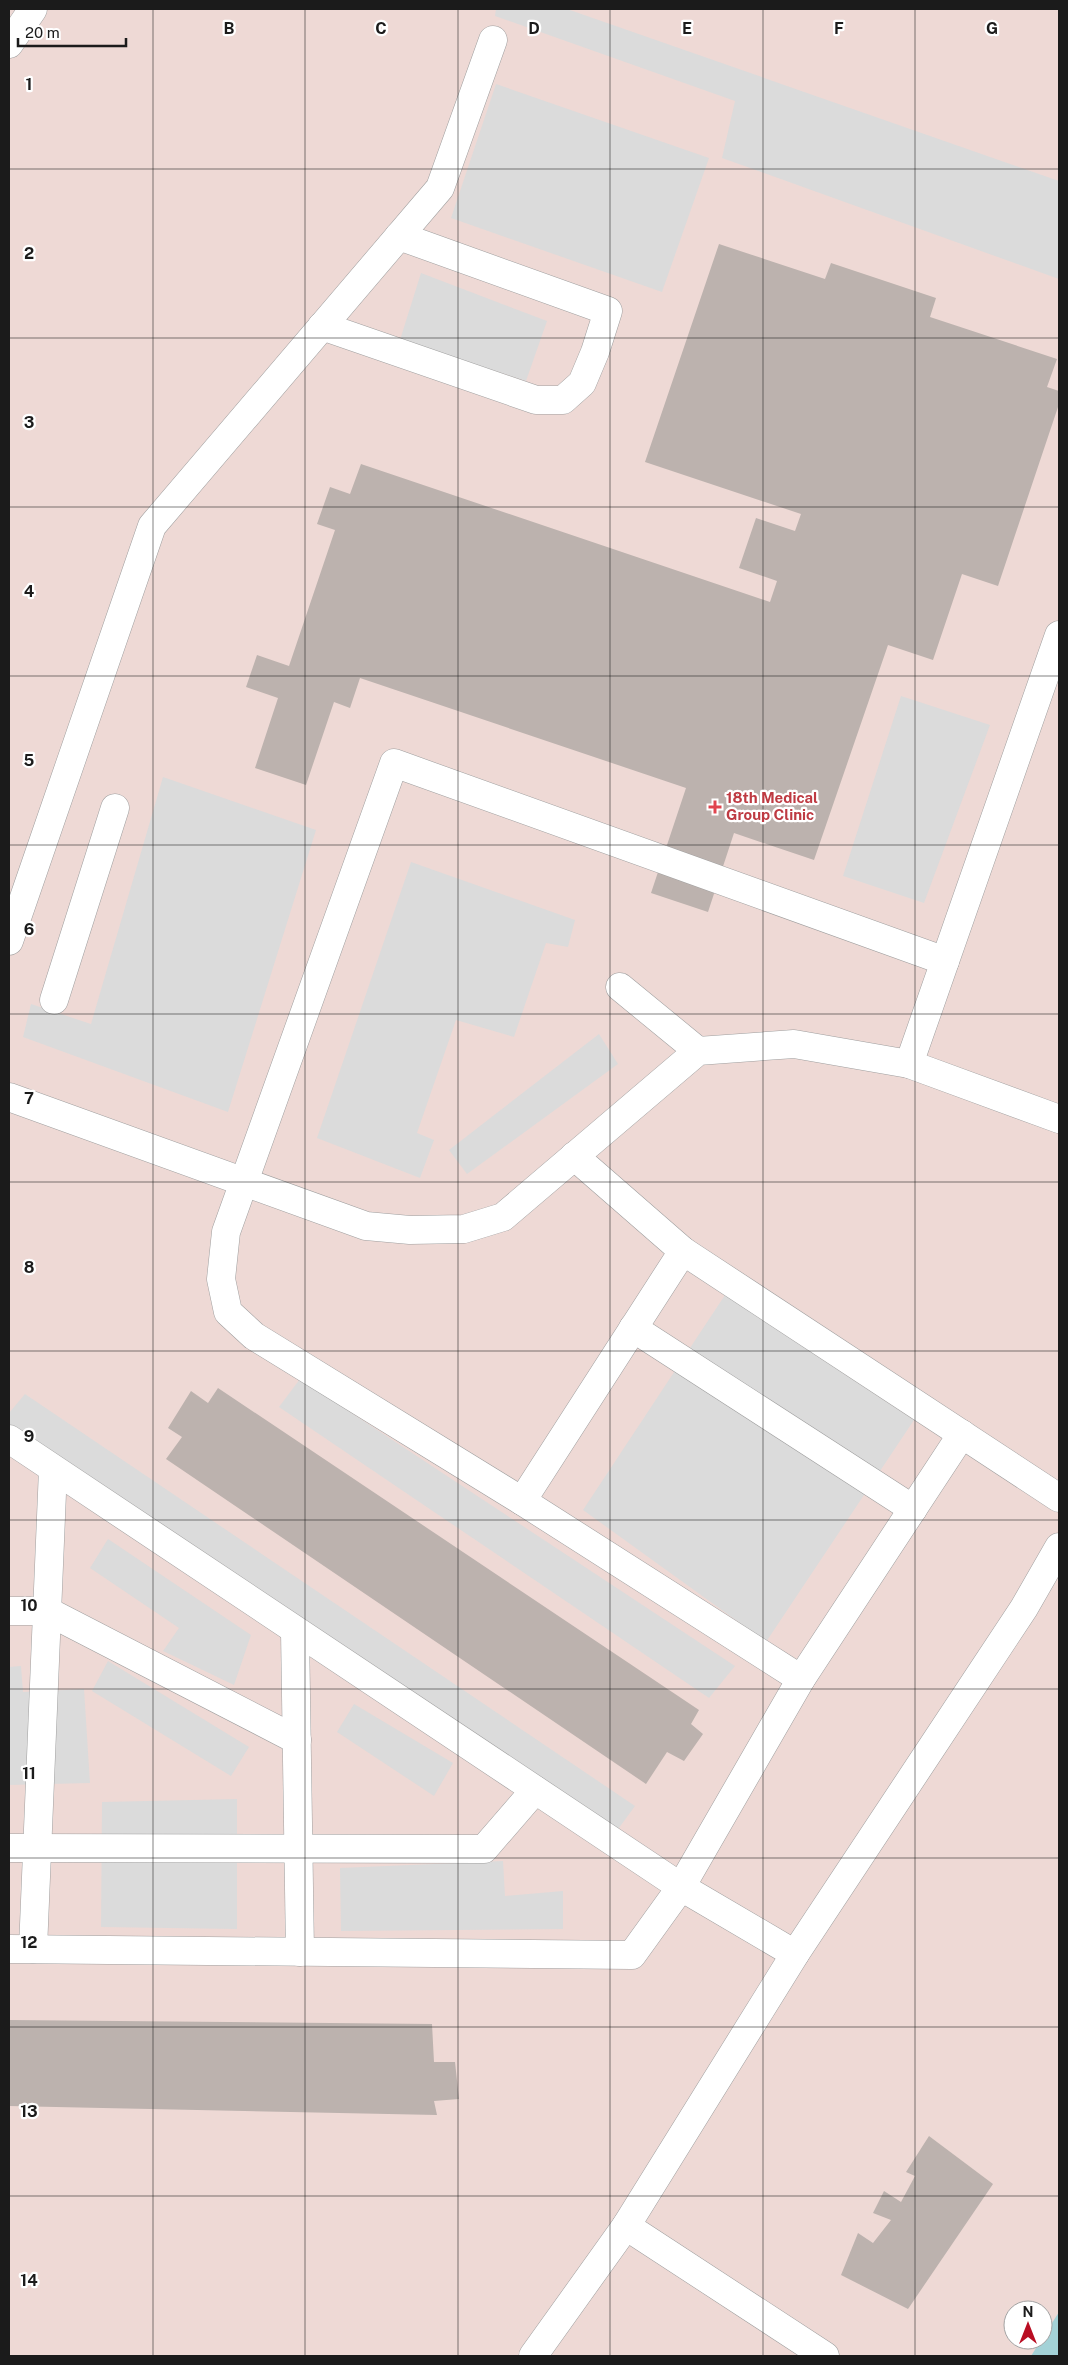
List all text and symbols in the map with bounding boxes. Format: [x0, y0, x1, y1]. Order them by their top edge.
scale bar [18, 15, 125, 47]
text: B [224, 19, 235, 38]
text: C [375, 19, 387, 38]
text: D [528, 19, 540, 38]
text: E [682, 19, 692, 38]
text: F [834, 19, 844, 38]
text: G [986, 19, 998, 38]
text: 20 m [25, 24, 60, 41]
text: 1 [26, 75, 32, 94]
text: 2 [24, 244, 34, 263]
text: 3 [24, 413, 34, 432]
text: 4 [24, 582, 35, 601]
text: 5 [24, 751, 35, 770]
place label: 18th Medical Group Clinic [726, 789, 818, 823]
marker: 18th Medical Group Clinic [708, 800, 722, 814]
text: 6 [24, 920, 34, 939]
text: 7 [24, 1089, 34, 1108]
text: 8 [24, 1258, 35, 1277]
text: 9 [24, 1427, 34, 1446]
text: 10 [20, 1596, 38, 1615]
text: 11 [22, 1764, 36, 1783]
text: 12 [20, 1933, 38, 1952]
text: 13 [20, 2102, 38, 2121]
text: 14 [20, 2271, 38, 2290]
north arrow [1003, 2300, 1053, 2350]
text: N [1023, 2304, 1033, 2320]

